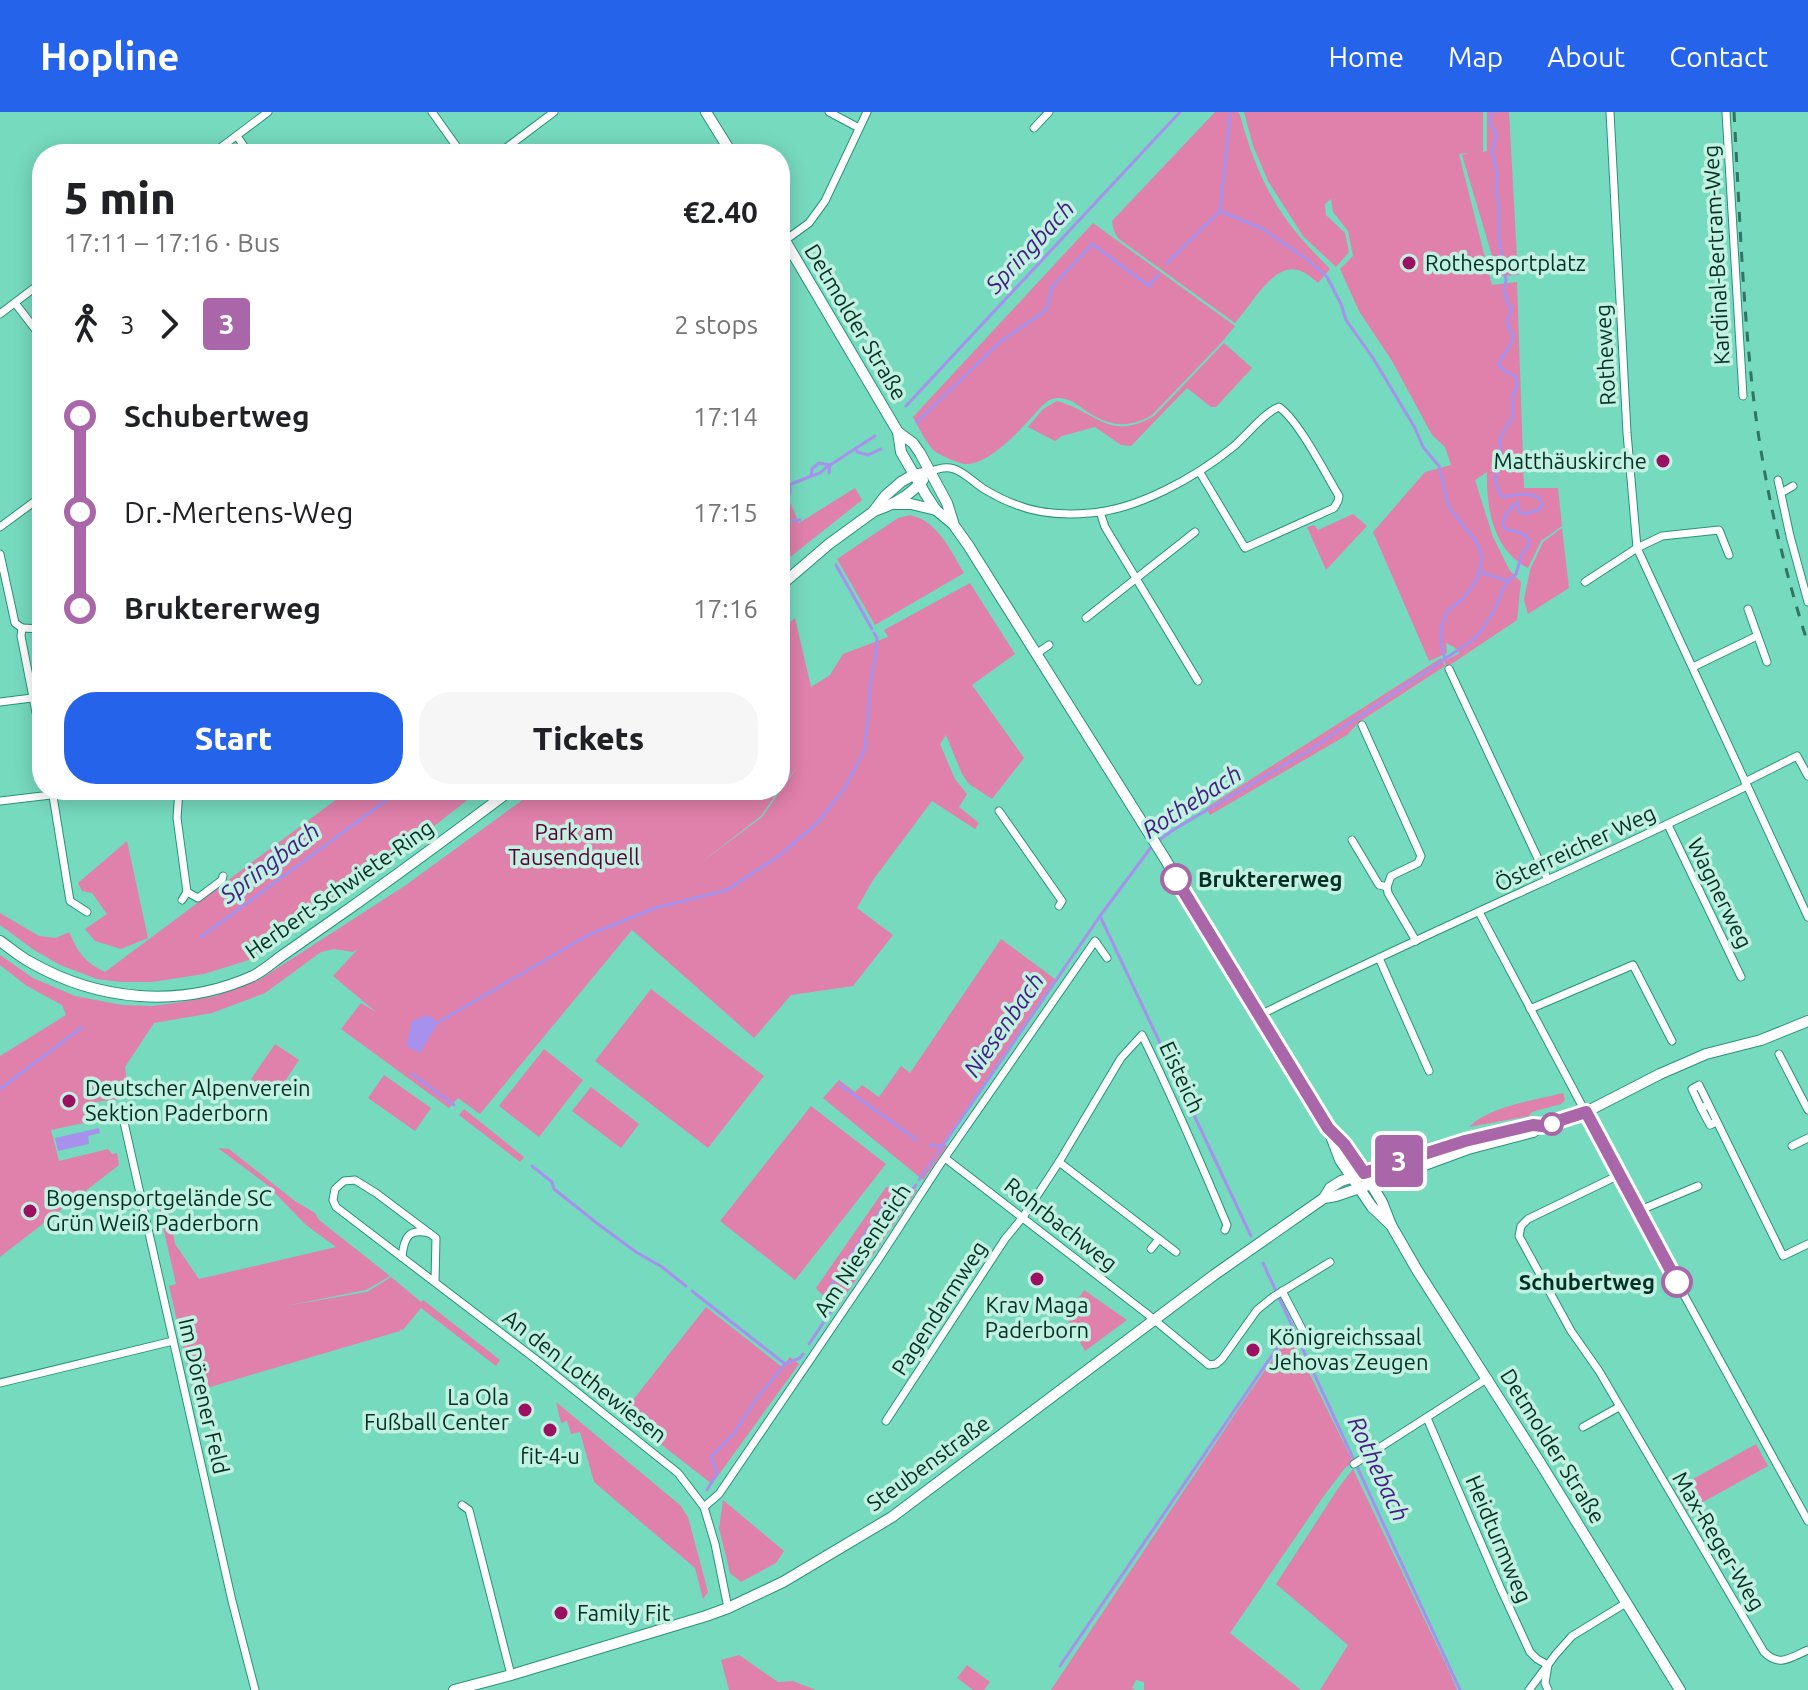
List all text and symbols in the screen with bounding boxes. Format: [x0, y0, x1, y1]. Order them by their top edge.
text: Hopline [40, 35, 179, 77]
text: Home [1329, 41, 1404, 72]
text: Map [1448, 41, 1503, 72]
text: About [1547, 41, 1625, 72]
text: Contact [1669, 41, 1768, 72]
street label: Kardinal-Bertram-Weg [1697, 144, 1734, 366]
text: 5 min [64, 173, 176, 222]
text: €2.40 [683, 195, 758, 229]
water label: Springbach [979, 195, 1079, 299]
text: 17:11 – 17:16 · Bus [64, 228, 280, 257]
street label: Detmolder Straße [800, 239, 913, 404]
place label: Rothesportplatz [1425, 250, 1586, 275]
marker: Rothesportplatz [1400, 254, 1418, 272]
icon: walk [64, 302, 108, 346]
icon: forward [147, 302, 191, 346]
street label: Rotheweg [1589, 304, 1620, 406]
text: 3 [219, 308, 234, 339]
text: 3 [120, 310, 135, 339]
text: 2 stops [674, 310, 758, 339]
text: Schubertweg [124, 399, 310, 433]
text: 17:14 [693, 402, 758, 431]
place label: Matthäuskirche [1494, 448, 1647, 473]
marker: Matthäuskirche [1654, 452, 1672, 470]
text: Dr.-Mertens-Weg [124, 495, 353, 529]
text: 17:15 [693, 498, 758, 527]
text: Bruktererweg [124, 591, 321, 625]
text: 17:16 [693, 594, 758, 623]
button: Start [64, 692, 403, 784]
button: Tickets [419, 692, 758, 784]
water label: Rothebach [1137, 760, 1246, 844]
street label: Österreicher Weg [1490, 799, 1659, 896]
street label: Herbert-Schwiete-Ring [240, 814, 438, 963]
water label: Springbach [214, 817, 325, 909]
park label: Park am Tausendquell [508, 819, 640, 869]
street label: Wagnerweg [1683, 834, 1758, 952]
marker: Bruktererweg [1161, 864, 1191, 894]
place label: Bruktererweg [1198, 866, 1342, 891]
water label: Niesenbach [958, 968, 1049, 1082]
street label: Eisteich [1155, 1037, 1210, 1117]
place label: Deutscher Alpenverein Sektion Paderborn [85, 1075, 311, 1125]
marker: Deutscher Alpenverein Sektion Paderborn [60, 1092, 78, 1110]
unlabelled marker [1541, 1113, 1563, 1135]
line badge: 3 [1373, 1135, 1425, 1187]
text: 3 [1391, 1145, 1407, 1176]
street label: Rohrbachweg [1000, 1172, 1123, 1275]
street label: Am Niesenteich [808, 1179, 915, 1321]
place label: Bogensportgelände SC Grün Weiß Paderborn [46, 1185, 272, 1235]
marker: Bogensportgelände SC Grün Weiß Paderborn [21, 1202, 39, 1220]
street label: Pagendarmweg [886, 1236, 991, 1380]
marker: Schubertweg [1662, 1267, 1692, 1297]
place label: Schubertweg [1519, 1269, 1655, 1294]
marker: Krav Maga Paderborn [1028, 1270, 1046, 1288]
place label: Krav Maga Paderborn [985, 1292, 1089, 1342]
street label: An den Lothewiesen [499, 1304, 672, 1447]
street label: Im Dörener Feld [174, 1316, 235, 1476]
place label: Königreichssaal Jehovas Zeugen [1269, 1324, 1428, 1374]
marker: Königreichssaal Jehovas Zeugen [1244, 1341, 1262, 1359]
street label: Detmolder Straße [1496, 1364, 1611, 1528]
place label: La Ola Fußball Center [364, 1384, 510, 1434]
marker: La Ola Fußball Center [516, 1401, 534, 1419]
street label: Steubenstraße [861, 1410, 994, 1516]
water label: Rothebach [1342, 1412, 1414, 1526]
marker: fit-4-u [541, 1421, 559, 1439]
place label: fit-4-u [520, 1443, 580, 1468]
street label: Max-Reger-Weg [1668, 1467, 1771, 1615]
street label: Heidturmweg [1461, 1471, 1538, 1606]
place label: Family Fit [577, 1600, 671, 1625]
marker: Family Fit [552, 1604, 570, 1622]

